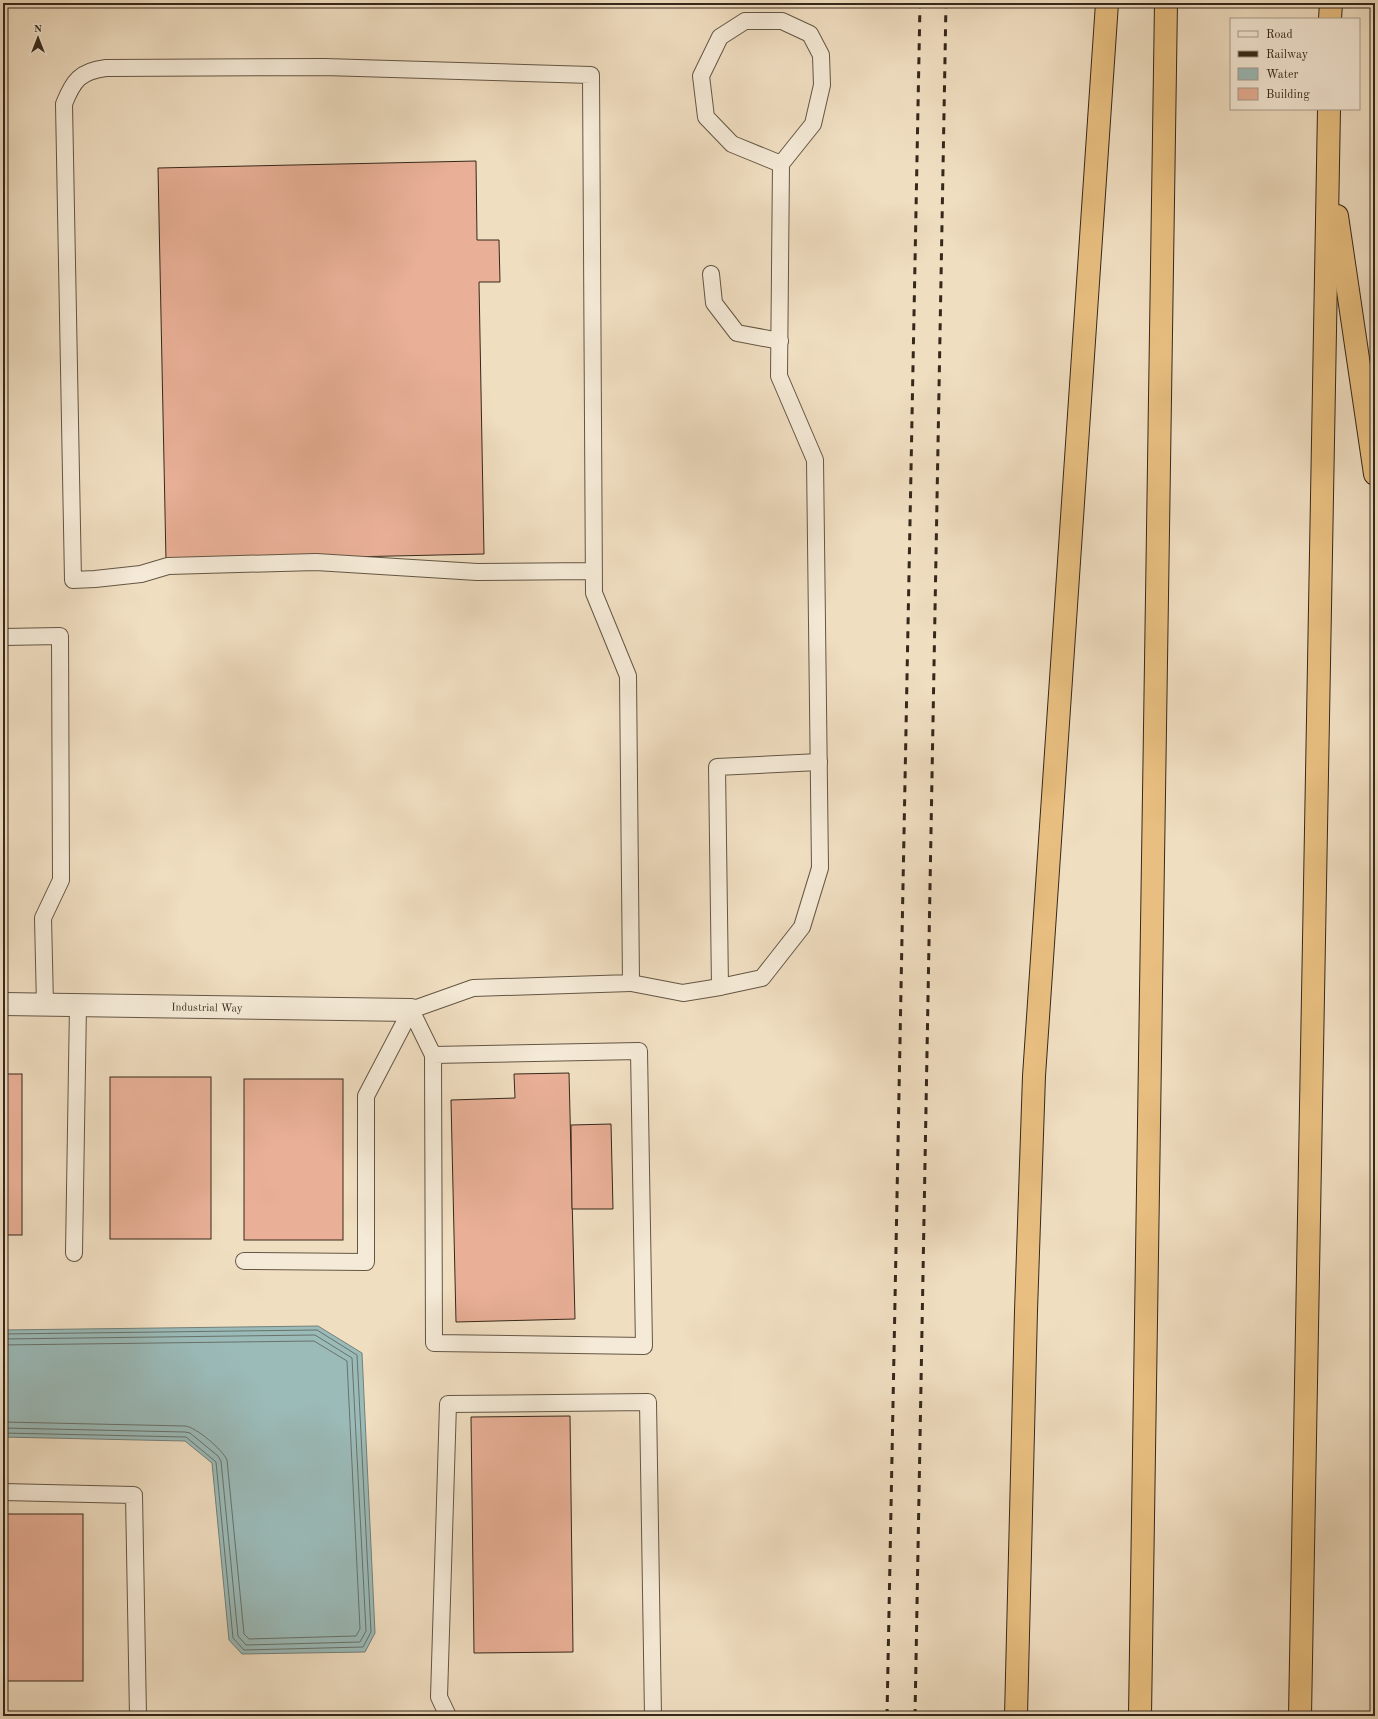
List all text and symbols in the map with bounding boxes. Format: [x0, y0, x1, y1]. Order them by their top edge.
north arrow [18, 18, 58, 58]
legend [1230, 18, 1360, 110]
text: N [34, 24, 43, 35]
text: Road [1266, 29, 1293, 41]
text: Railway [1266, 49, 1309, 61]
text: Water [1266, 69, 1299, 81]
text: Building [1266, 89, 1310, 101]
street label: Industrial Way [171, 1002, 243, 1015]

